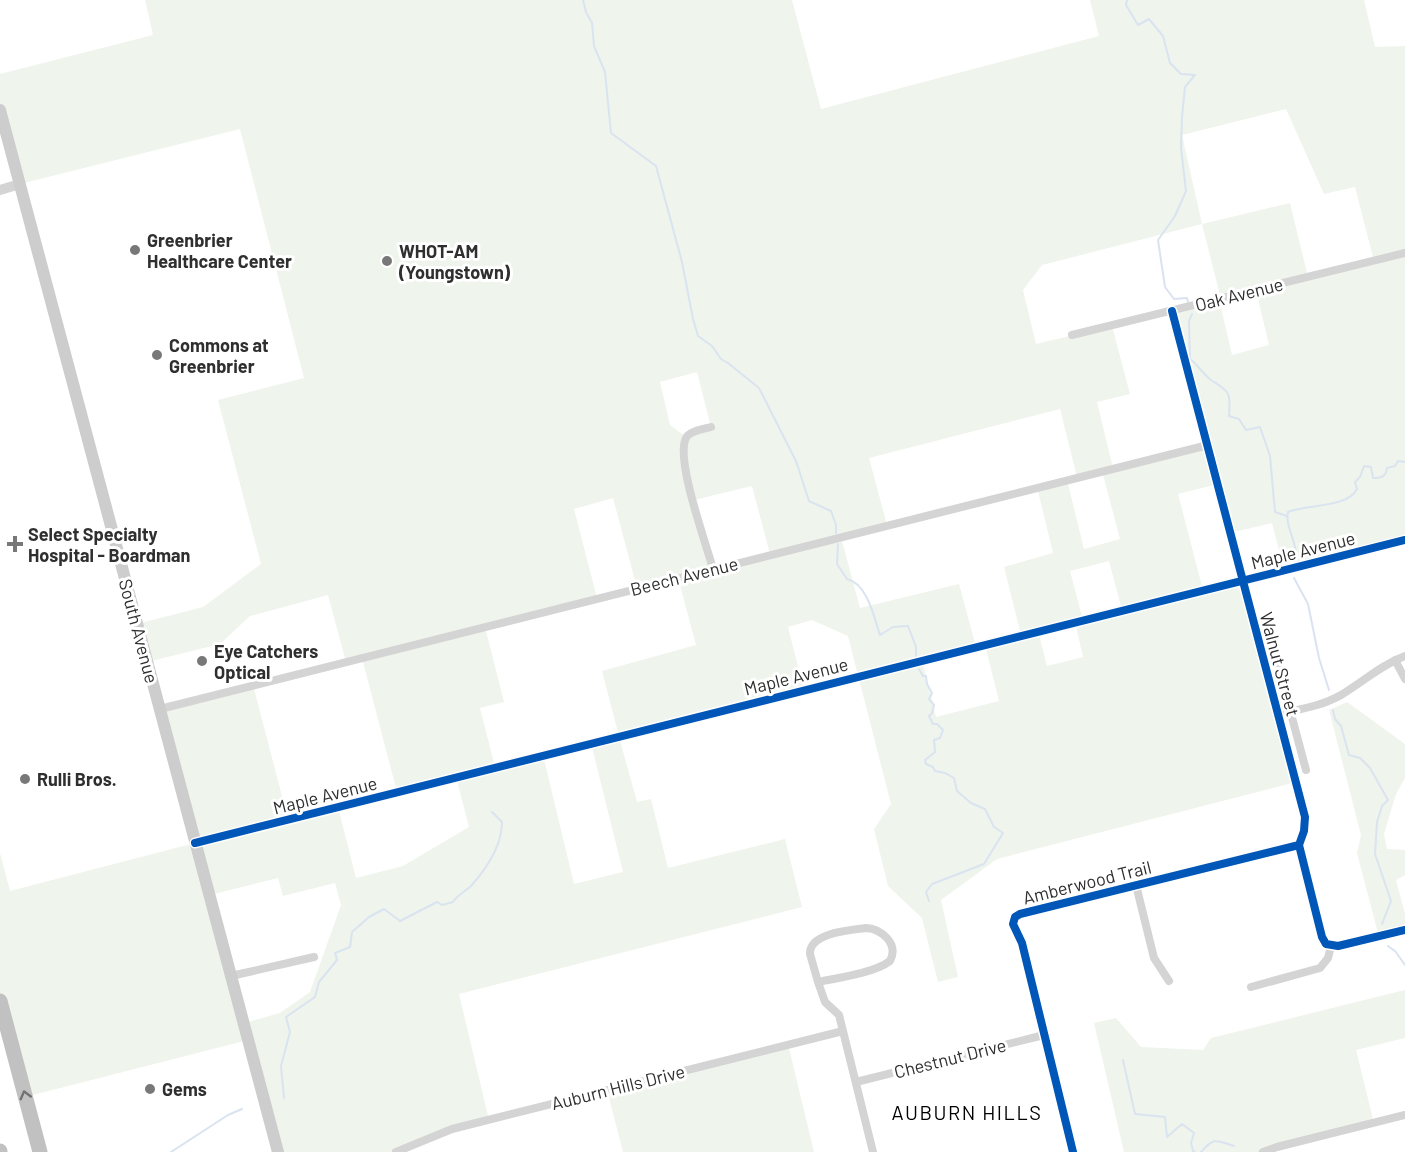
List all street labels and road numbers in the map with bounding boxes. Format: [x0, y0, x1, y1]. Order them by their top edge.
street label: Oak Avenue [1193, 272, 1285, 316]
street label: Maple Avenue [1249, 526, 1357, 574]
street label: Beech Avenue [628, 552, 740, 600]
street label: South Avenue [115, 576, 163, 686]
street label: Walnut Street [1256, 610, 1304, 718]
street label: Maple Avenue [742, 652, 850, 700]
street label: Maple Avenue [271, 771, 379, 819]
street label: Amberwood Trail [1020, 855, 1154, 909]
street label: Chestnut Drive [892, 1033, 1008, 1083]
street label: Auburn Hills Drive [549, 1060, 687, 1114]

